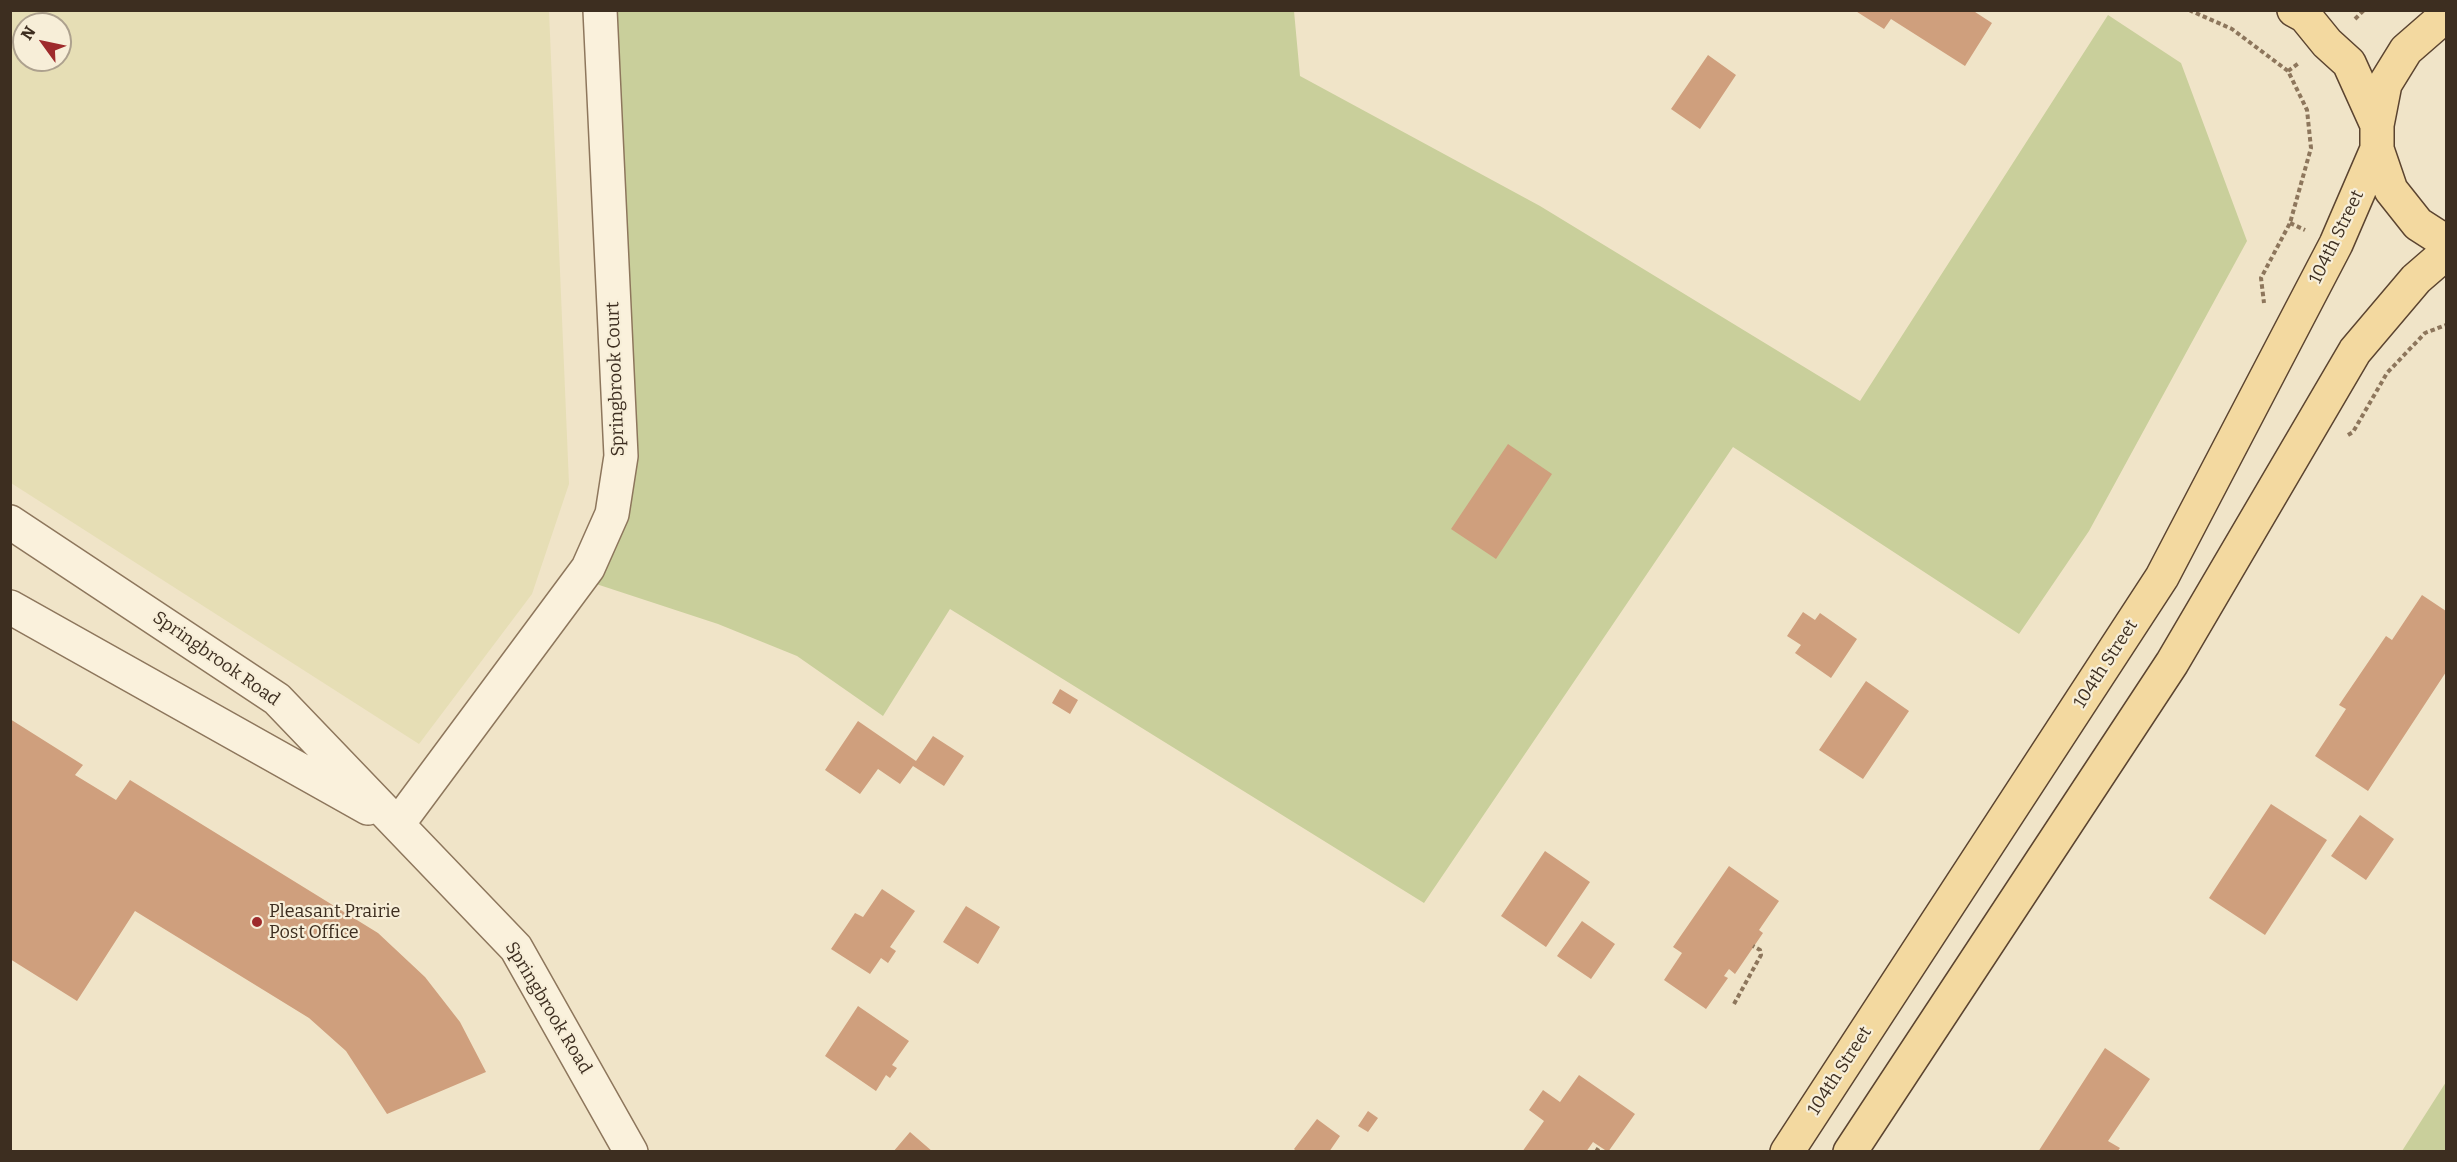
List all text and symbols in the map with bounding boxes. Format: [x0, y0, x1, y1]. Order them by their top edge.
north arrow [12, 12, 72, 72]
text: N [17, 23, 39, 43]
street label: 104th Street [2305, 187, 2369, 287]
street label: Springbrook Court [603, 301, 629, 457]
street label: Springbrook Road [148, 607, 284, 711]
street label: 104th Street [2069, 616, 2143, 712]
place label: Pleasant Prairie Post Office [269, 901, 400, 944]
marker: Pleasant Prairie Post Office [250, 915, 264, 929]
street label: Springbrook Road [500, 938, 596, 1078]
street label: 104th Street [1803, 1023, 1877, 1119]

